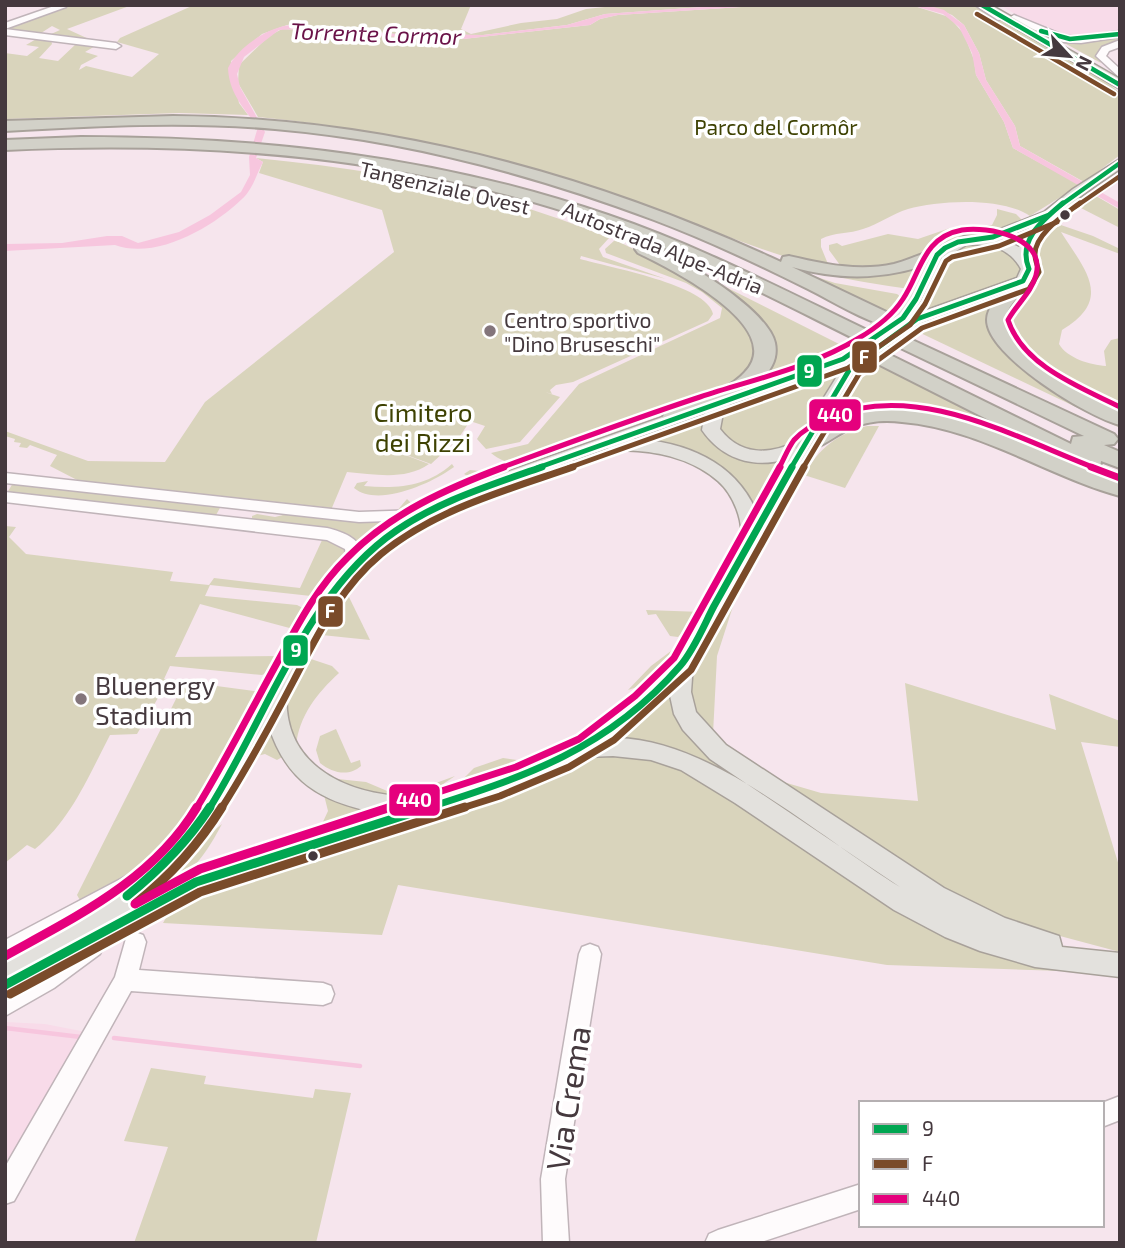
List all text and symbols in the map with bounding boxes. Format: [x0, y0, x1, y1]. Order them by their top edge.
water label: Torrente Cormor [290, 16, 463, 50]
north arrow [1034, 21, 1104, 91]
text: N [1071, 52, 1098, 75]
park label: Parco del Cormôr [694, 114, 858, 139]
street label: Tangenziale Ovest [358, 155, 532, 219]
street label: Autostrada Alpe-Adria [559, 195, 767, 299]
unlabelled marker [1058, 208, 1072, 222]
place label: Centro sportivo "Dino Bruseschi" [504, 307, 661, 356]
marker: Centro sportivo "Dino Bruseschi" [482, 323, 498, 339]
line badge: F [851, 340, 878, 374]
text: F [859, 345, 870, 368]
line badge: 9 [796, 354, 823, 388]
text: 9 [803, 359, 815, 382]
park label: Cimitero dei Rizzi [373, 396, 473, 457]
line badge: 440 [808, 398, 862, 432]
text: 440 [817, 403, 853, 426]
line badge: F [317, 595, 344, 628]
text: F [325, 599, 336, 622]
line badge: 9 [282, 634, 309, 667]
text: 9 [290, 638, 302, 661]
place label: Bluenergy Stadium [95, 669, 216, 730]
marker: Bluenergy Stadium [73, 691, 89, 707]
line badge: 440 [388, 783, 441, 817]
text: 440 [396, 788, 432, 811]
unlabelled marker [306, 849, 320, 863]
street label: Via Crema [537, 1023, 597, 1173]
legend [859, 1101, 1104, 1227]
text: 9 [922, 1115, 934, 1140]
text: F [922, 1150, 933, 1175]
text: 440 [922, 1185, 961, 1210]

